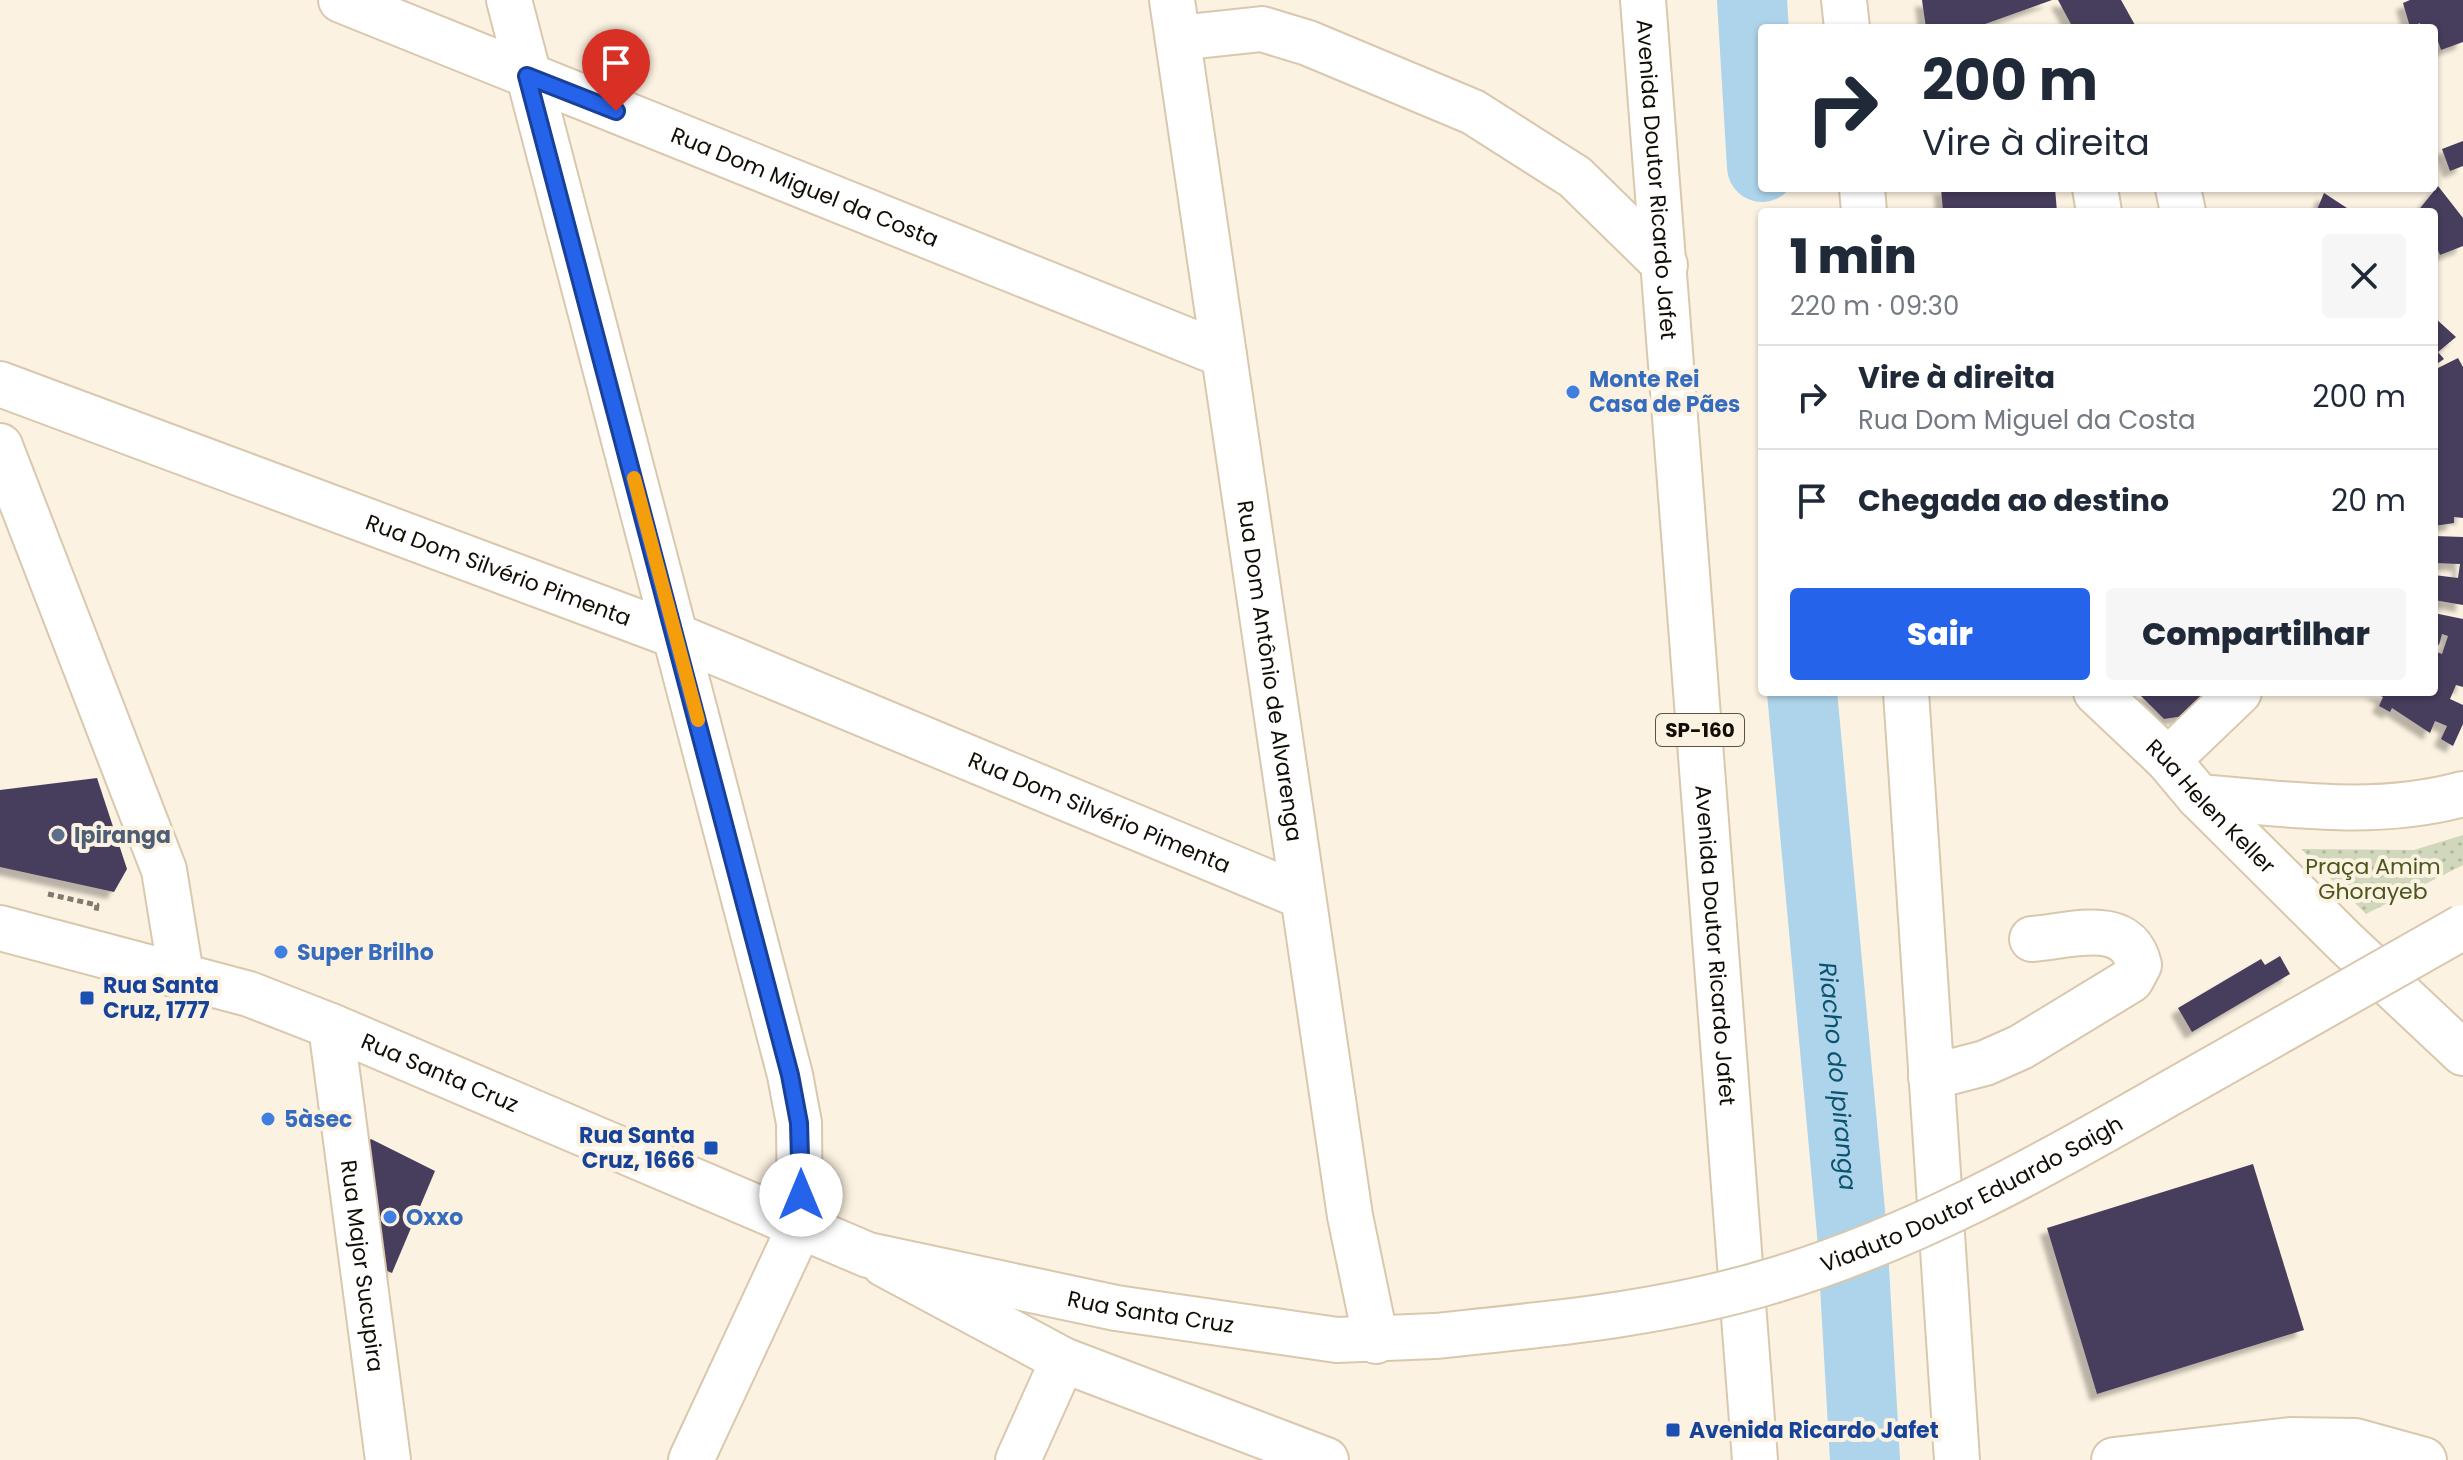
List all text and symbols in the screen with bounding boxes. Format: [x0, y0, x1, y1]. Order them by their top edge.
street label: Avenida Doutor Ricardo Jafet [1629, 18, 1684, 341]
pin [582, 29, 650, 111]
icon: arrive [594, 41, 638, 85]
text: 200 m [1922, 41, 2098, 120]
icon: right [1790, 56, 1894, 160]
text: Vire à direita [1922, 117, 2150, 168]
street label: Rua Dom Miguel da Costa [666, 119, 943, 255]
text: 1 min [1790, 223, 1917, 290]
button: close [2322, 234, 2406, 318]
text: 220 m · 09:30 [1790, 288, 1959, 324]
text: Vire à direita [1858, 356, 2055, 399]
place label: Monte Rei Casa de Pães [1589, 364, 1740, 420]
icon: right [1790, 375, 1834, 419]
text: 200 m [2312, 375, 2406, 418]
marker: Monte Rei Casa de Pães [1564, 383, 1582, 401]
text: Rua Dom Miguel da Costa [1858, 402, 2196, 438]
icon: arrive [1790, 479, 1834, 523]
text: Chegada ao destino [1858, 479, 2169, 522]
text: 20 m [2331, 479, 2406, 522]
street label: Rua Dom Antônio de Alvarenga [1229, 498, 1310, 844]
street label: Rua Dom Silvério Pimenta [361, 507, 636, 634]
button: Sair [1790, 588, 2090, 680]
button: Compartilhar [2106, 588, 2406, 680]
road number: SP-160 [1656, 714, 1744, 746]
street label: Rua Helen Keller [2139, 732, 2282, 881]
street label: Rua Dom Silvério Pimenta [963, 744, 1235, 881]
street label: Avenida Doutor Ricardo Jafet [1687, 784, 1743, 1107]
place label: Ipiranga [74, 820, 171, 851]
marker: Ipiranga [49, 826, 67, 844]
park label: Praça Amim Ghorayeb [2305, 851, 2441, 907]
place label: Super Brilho [297, 937, 434, 968]
marker: Super Brilho [272, 943, 290, 961]
water label: Riacho do Ipiranga [1811, 961, 1865, 1192]
place label: Rua Santa Cruz, 1777 [103, 970, 219, 1026]
marker: Rua Santa Cruz, 1777 [78, 989, 96, 1007]
street label: Rua Santa Cruz [356, 1026, 523, 1120]
place label: 5àsec [284, 1104, 352, 1135]
street label: Viaduto Doutor Eduardo Saigh [1816, 1108, 2128, 1280]
marker: 5àsec [259, 1110, 277, 1128]
place label: Rua Santa Cruz, 1666 [579, 1120, 695, 1176]
marker: Rua Santa Cruz, 1666 [702, 1139, 720, 1157]
position arrow [759, 1153, 843, 1237]
street label: Rua Major Sucupira [333, 1158, 391, 1374]
place label: Oxxo [406, 1202, 463, 1233]
marker: Oxxo [381, 1208, 399, 1226]
street label: Rua Santa Cruz [1065, 1283, 1236, 1341]
place label: Avenida Ricardo Jafet [1689, 1415, 1939, 1446]
marker: Avenida Ricardo Jafet [1664, 1421, 1682, 1439]

